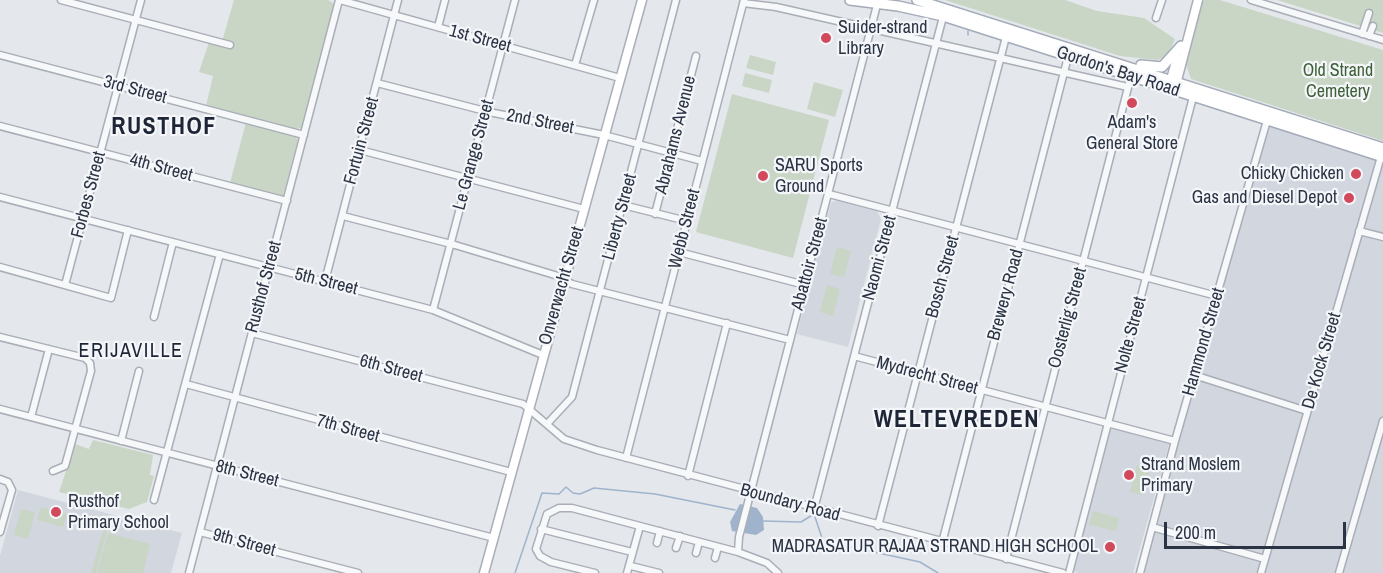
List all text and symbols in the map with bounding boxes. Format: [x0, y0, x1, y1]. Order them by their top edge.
place label: Suider-strand Library [838, 17, 927, 60]
street label: 1st Street [447, 20, 513, 58]
marker: Suider-strand Library [819, 31, 833, 45]
street label: Gordon's Bay Road [1054, 42, 1182, 102]
park label: Old Strand Cemetery [1303, 60, 1373, 103]
street label: 3rd Street [101, 71, 169, 109]
street label: Abrahams Avenue [651, 74, 701, 196]
street label: Fortuin Street [340, 95, 384, 187]
marker: Adam's General Store [1125, 96, 1139, 110]
street label: Le Grange Street [449, 98, 499, 212]
street label: 2nd Street [505, 105, 575, 139]
place label: Adam's General Store [1086, 112, 1178, 154]
district label: RUSTHOF [111, 114, 217, 142]
street label: Forbes Street [67, 149, 111, 241]
street label: 4th Street [127, 149, 195, 187]
place label: SARU Sports Ground [775, 155, 863, 198]
place label: Chicky Chicken [1241, 163, 1344, 185]
marker: Chicky Chicken [1349, 167, 1363, 181]
marker: SARU Sports Ground [756, 169, 770, 183]
street label: Liberty Street [598, 171, 642, 263]
street label: Webb Street [665, 187, 705, 271]
place label: Gas and Diesel Depot [1192, 187, 1337, 209]
marker: Gas and Diesel Depot [1342, 191, 1356, 205]
street label: Naomi Street [858, 213, 902, 303]
street label: Abattoir Street [787, 215, 833, 313]
street label: Onverwacht Street [535, 224, 589, 348]
street label: Bosch Street [922, 233, 964, 321]
street label: Rusthof Street [241, 239, 287, 335]
street label: Brewery Road [983, 247, 1029, 343]
street label: 5th Street [292, 264, 360, 300]
street label: Oosterlig Street [1044, 265, 1092, 371]
street label: Hammond Street [1178, 285, 1230, 399]
street label: Nolte Street [1110, 295, 1152, 375]
street label: De Kock Street [1298, 310, 1346, 412]
district label: ERIJAVILLE [79, 340, 183, 364]
street label: 6th Street [357, 350, 425, 388]
street label: Mydrecht Street [874, 352, 980, 400]
district label: WELTEVREDEN [874, 407, 1040, 435]
street label: 7th Street [314, 410, 382, 448]
place label: Strand Moslem Primary [1141, 454, 1240, 496]
street label: 8th Street [213, 456, 281, 492]
marker: Strand Moslem Primary [1122, 468, 1136, 482]
street label: Boundary Road [738, 479, 842, 527]
place label: Rusthof Primary School [68, 491, 169, 534]
marker: Rusthof Primary School [49, 505, 63, 519]
scale bar [1167, 510, 1348, 548]
text: 200 m [1175, 520, 1216, 545]
street label: 9th Street [210, 524, 278, 562]
place label: MADRASATUR RAJAA STRAND HIGH SCHOOL [772, 536, 1098, 558]
marker: MADRASATUR RAJAA STRAND HIGH SCHOOL [1103, 540, 1117, 554]

